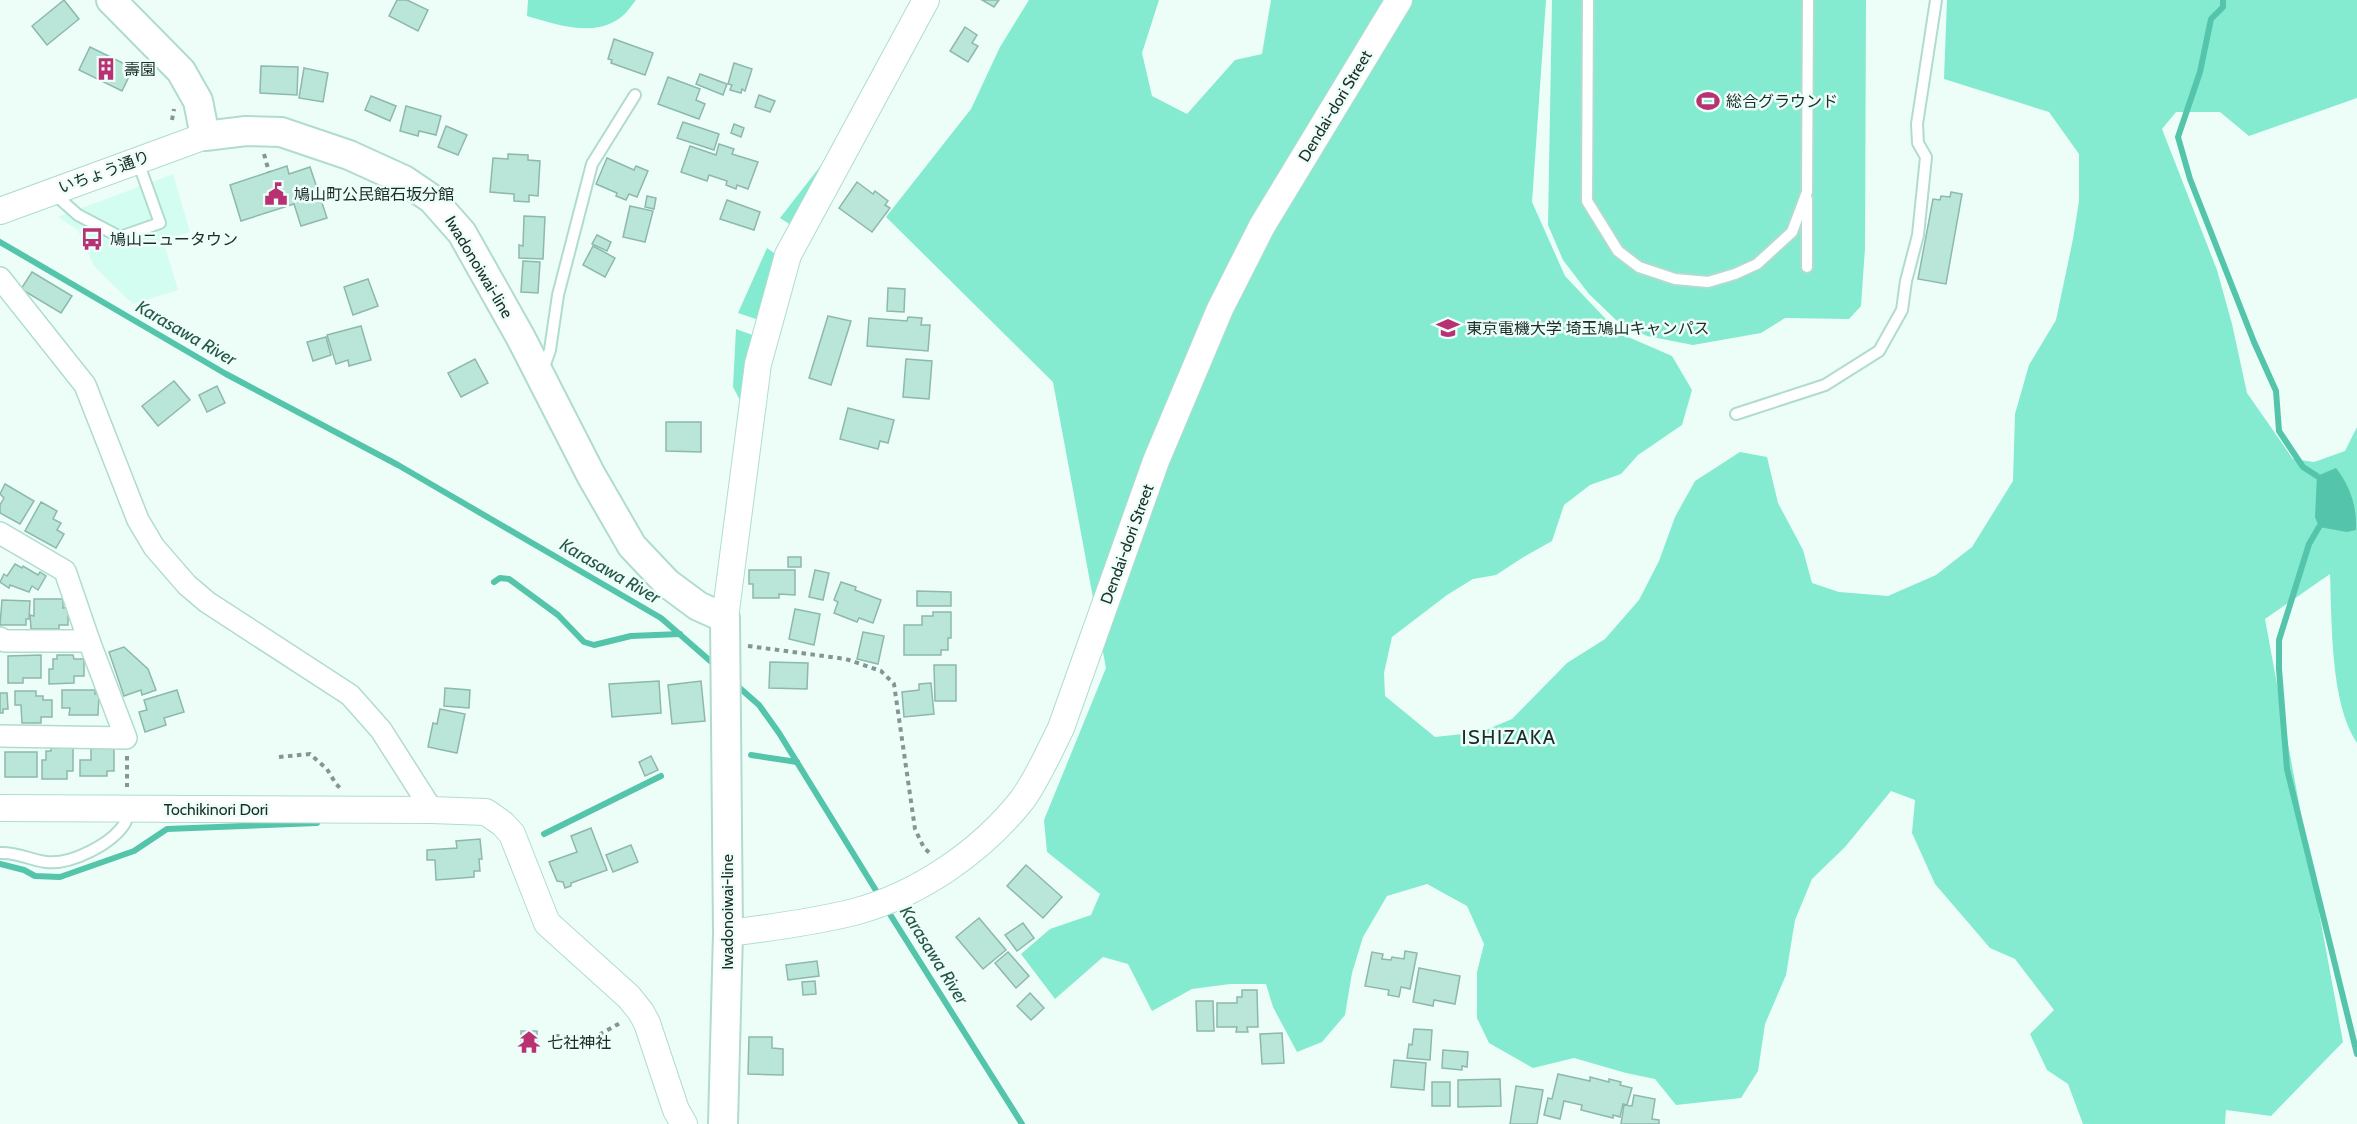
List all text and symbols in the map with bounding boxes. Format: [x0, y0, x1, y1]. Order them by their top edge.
street label: Dendai-dori Street [1294, 46, 1376, 165]
building icon: 壽園 [93, 56, 119, 82]
place label: 壽園 [124, 60, 156, 79]
sports icon: 総合グラウンド [1695, 88, 1721, 114]
place label: 総合グラウンド [1726, 92, 1838, 111]
street label: いちょう通り [56, 147, 152, 197]
public building icon: 鳩山町公民館石坂分館 [263, 181, 289, 207]
place label: 鳩山町公民館石坂分館 [294, 185, 454, 204]
street label: Iwadonoiwai-line [441, 213, 517, 321]
bus stop icon: 鳩山ニュータウン [79, 226, 105, 252]
place label: 鳩山ニュータウン [110, 230, 238, 249]
water label: Karasawa River [132, 296, 241, 371]
school or university icon: 東京電機大学 埼玉鳩山キャンパス [1435, 315, 1461, 341]
place label: 東京電機大学 埼玉鳩山キャンパス [1466, 319, 1710, 338]
street label: Dendai-dori Street [1096, 481, 1158, 607]
water label: Karasawa River [556, 534, 665, 609]
district label: ISHIZAKA [1462, 725, 1556, 749]
street label: Tochikinori Dori [164, 800, 268, 819]
street label: Iwadonoiwai-line [718, 854, 737, 970]
water label: Karasawa River [895, 902, 974, 1010]
temple icon: 七社神社 [516, 1029, 542, 1055]
place label: 七社神社 [547, 1033, 611, 1052]

